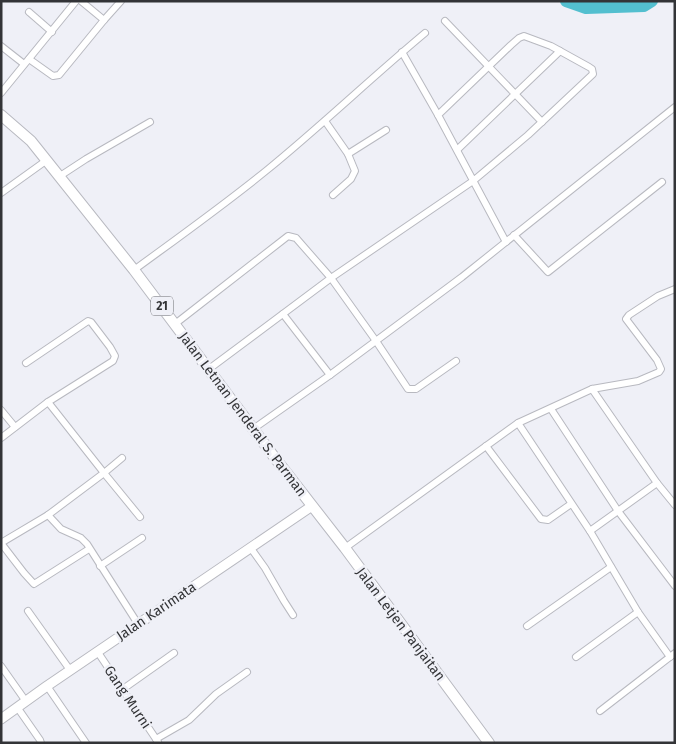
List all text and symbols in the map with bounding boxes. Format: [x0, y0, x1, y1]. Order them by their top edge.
road number: 21 [151, 296, 173, 316]
street label: Jalan Letnan Jenderal S. Parman [175, 329, 310, 500]
street label: Jalan Letjen Panjaitan [352, 564, 449, 684]
street label: Jalan Karimata [113, 578, 199, 644]
street label: Gang Murni [100, 663, 155, 732]

